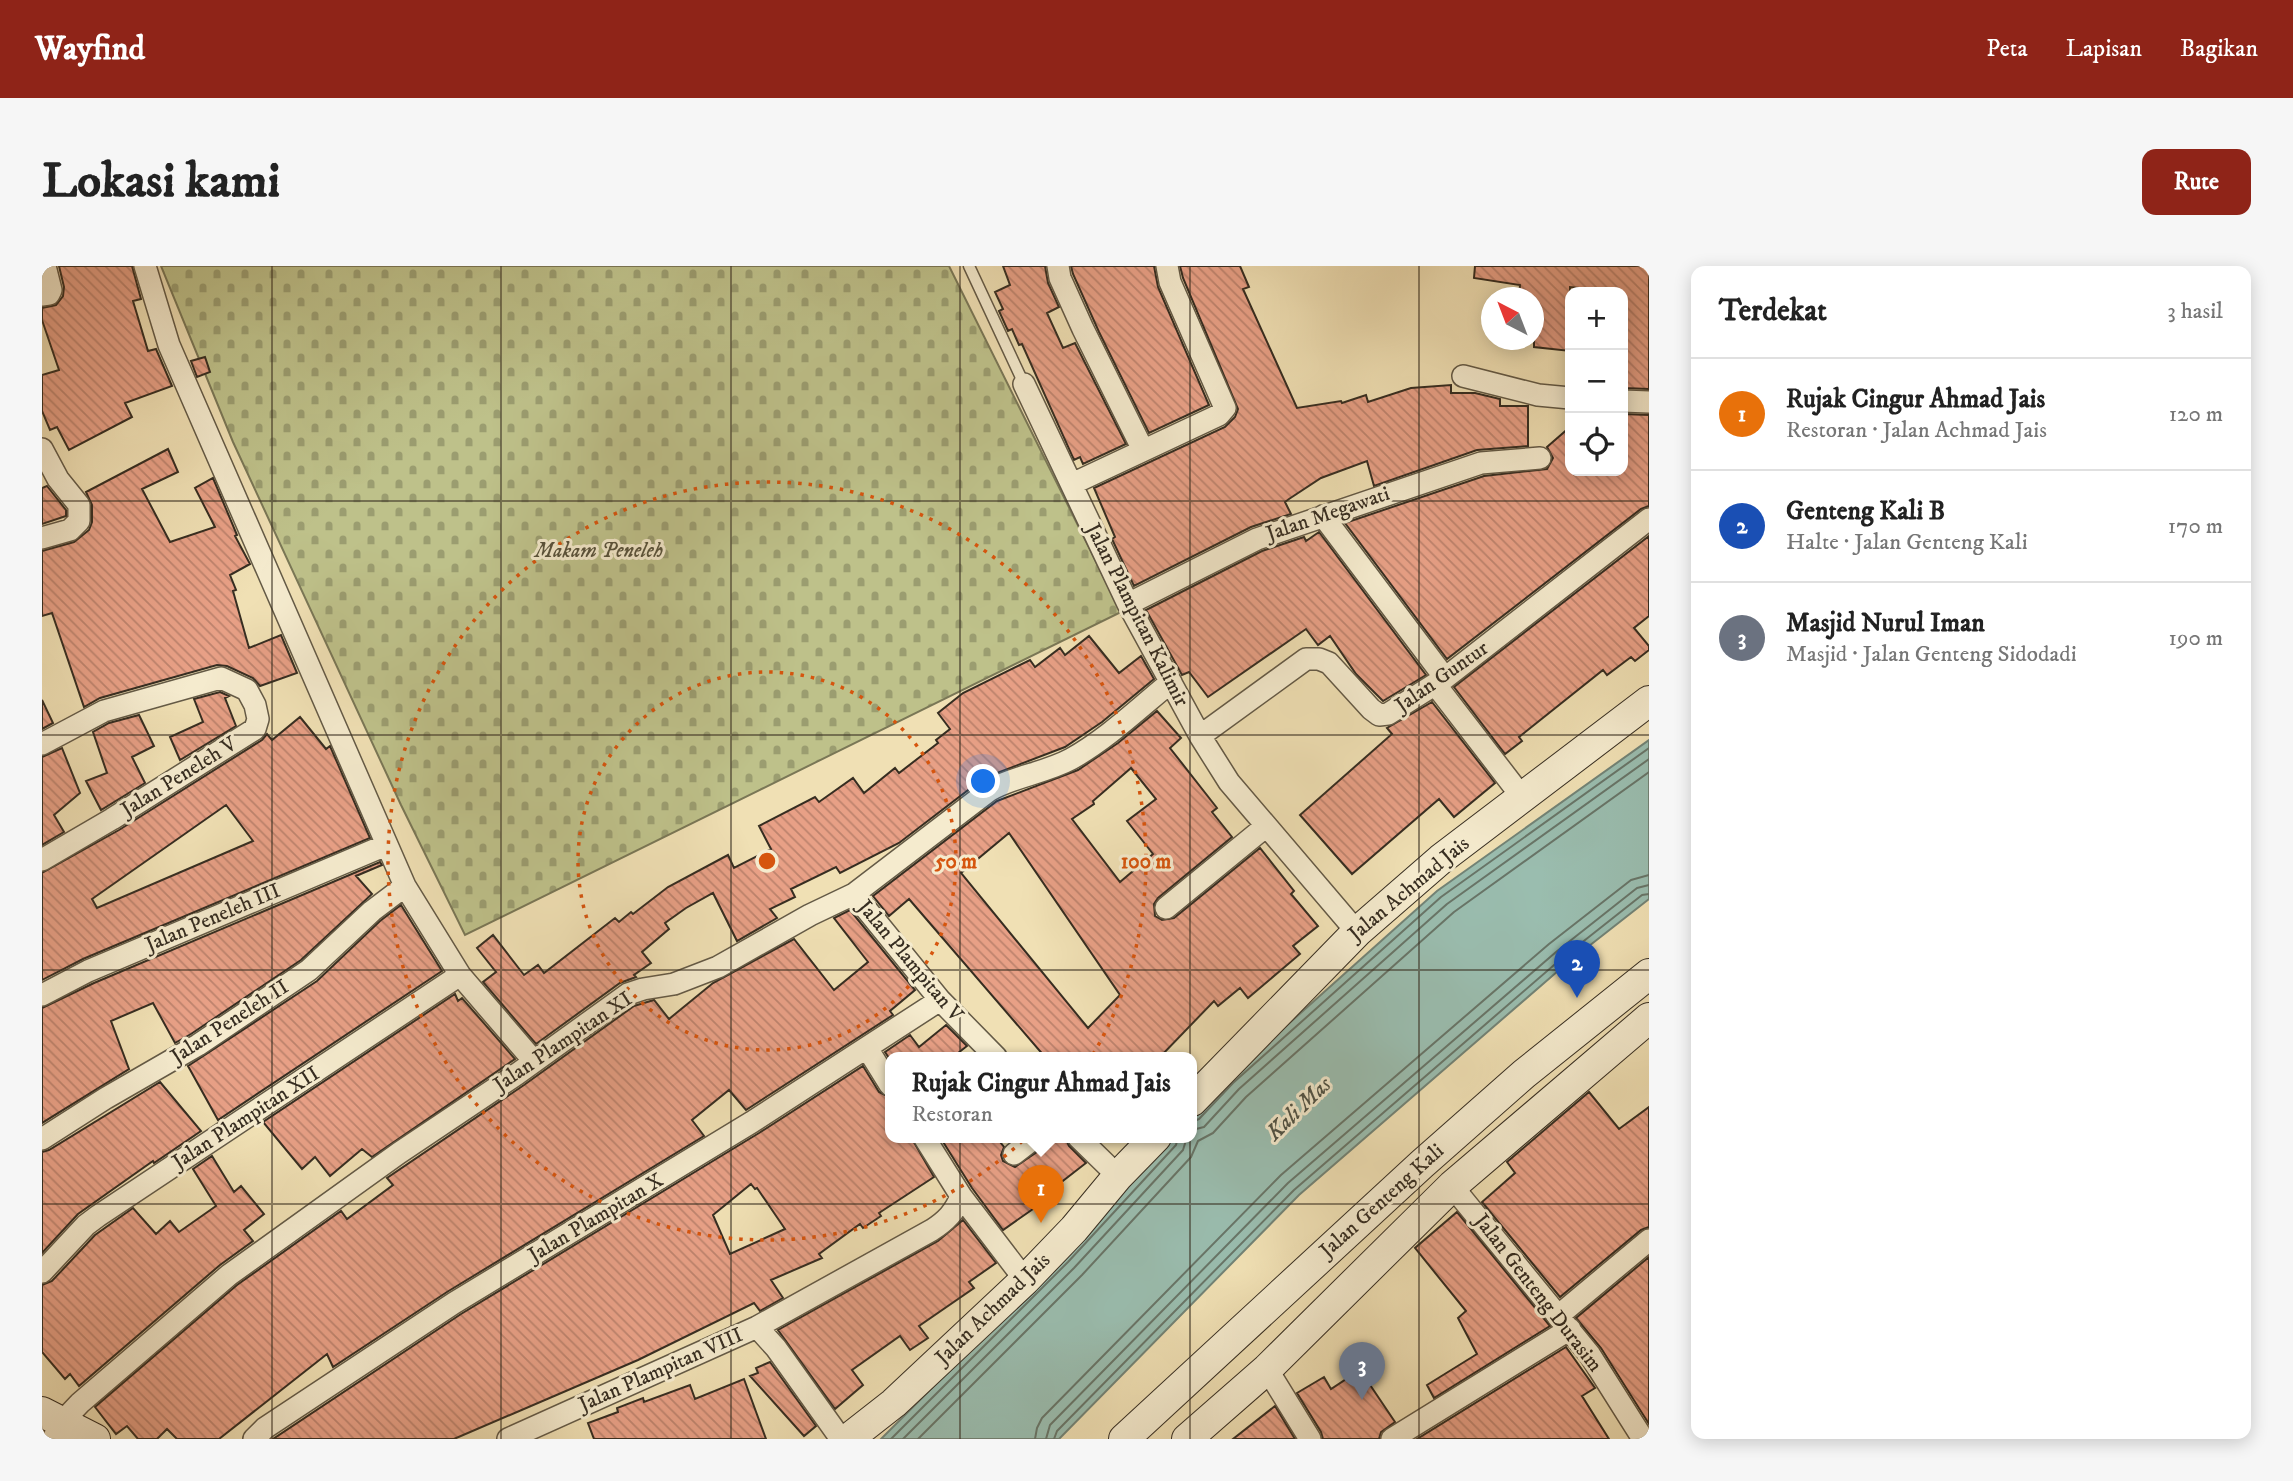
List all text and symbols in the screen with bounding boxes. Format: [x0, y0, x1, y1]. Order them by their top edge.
text: Wayfind [35, 29, 145, 70]
text: Peta [1986, 34, 2028, 64]
text: Lapisan [2066, 34, 2142, 64]
text: Bagikan [2180, 34, 2258, 64]
button: Rute [2142, 149, 2251, 215]
text: Lokasi kami [42, 151, 280, 213]
north arrow [1481, 287, 1544, 350]
map controls [1565, 287, 1628, 476]
button: + [1565, 287, 1628, 350]
text: Terdekat [1719, 293, 1827, 330]
text: 3 hasil [2167, 297, 2223, 326]
button: − [1565, 350, 1628, 413]
text: Rujak Cingur Ahmad Jais [1786, 383, 2045, 416]
text: 1 [1738, 400, 1746, 429]
text: 120 m [2169, 400, 2223, 429]
button: locate [1565, 413, 1628, 476]
text: Restoran · Jalan Achmad Jais [1786, 416, 2047, 445]
street label: Jalan Megawati [1261, 481, 1393, 548]
text: Genteng Kali B [1786, 495, 1945, 528]
text: 2 [1736, 512, 1748, 541]
text: 170 m [2168, 512, 2223, 541]
street label: Jalan Plampitan Kalimir [1079, 517, 1195, 711]
text: Halte · Jalan Genteng Kali [1786, 528, 2028, 557]
park label: Makam Peneleh [533, 538, 663, 564]
text: Masjid Nurul Iman [1786, 607, 1985, 640]
text: 3 [1738, 624, 1746, 653]
text: 190 m [2169, 624, 2223, 653]
street label: Jalan Guntur [1389, 635, 1494, 720]
text: Masjid · Jalan Genteng Sidodadi [1786, 640, 2077, 669]
street label: Jalan Peneleh V [115, 731, 242, 824]
your location [966, 764, 1000, 798]
street label: Jalan Achmad Jais [1342, 831, 1475, 948]
centre of rings [755, 849, 779, 873]
text: 50 m [934, 849, 977, 875]
text: 100 m [1121, 849, 1171, 875]
street label: Jalan Peneleh III [140, 878, 284, 959]
street label: Jalan Plampitan V [850, 893, 969, 1028]
pin: 2 [1554, 940, 1600, 998]
street label: Jalan Peneleh II [164, 974, 294, 1071]
street label: Jalan Plampitan XI [487, 986, 637, 1099]
popup [885, 1052, 1197, 1143]
street label: Jalan Plampitan XII [166, 1061, 324, 1176]
text: Rujak Cingur Ahmad Jais [911, 1067, 1171, 1100]
water label: Kali Mas [1259, 1070, 1339, 1148]
text: Restoran [911, 1100, 993, 1129]
street label: Jalan Genteng Kali [1313, 1138, 1450, 1265]
pin: 1 [1018, 1165, 1064, 1223]
street label: Jalan Plampitan X [522, 1167, 668, 1270]
street label: Jalan Genteng Durasim [1467, 1207, 1608, 1377]
street label: Jalan Achmad Jais [929, 1248, 1056, 1372]
street label: Jalan Plampitan VIII [573, 1322, 747, 1419]
pin: 3 [1339, 1342, 1385, 1400]

